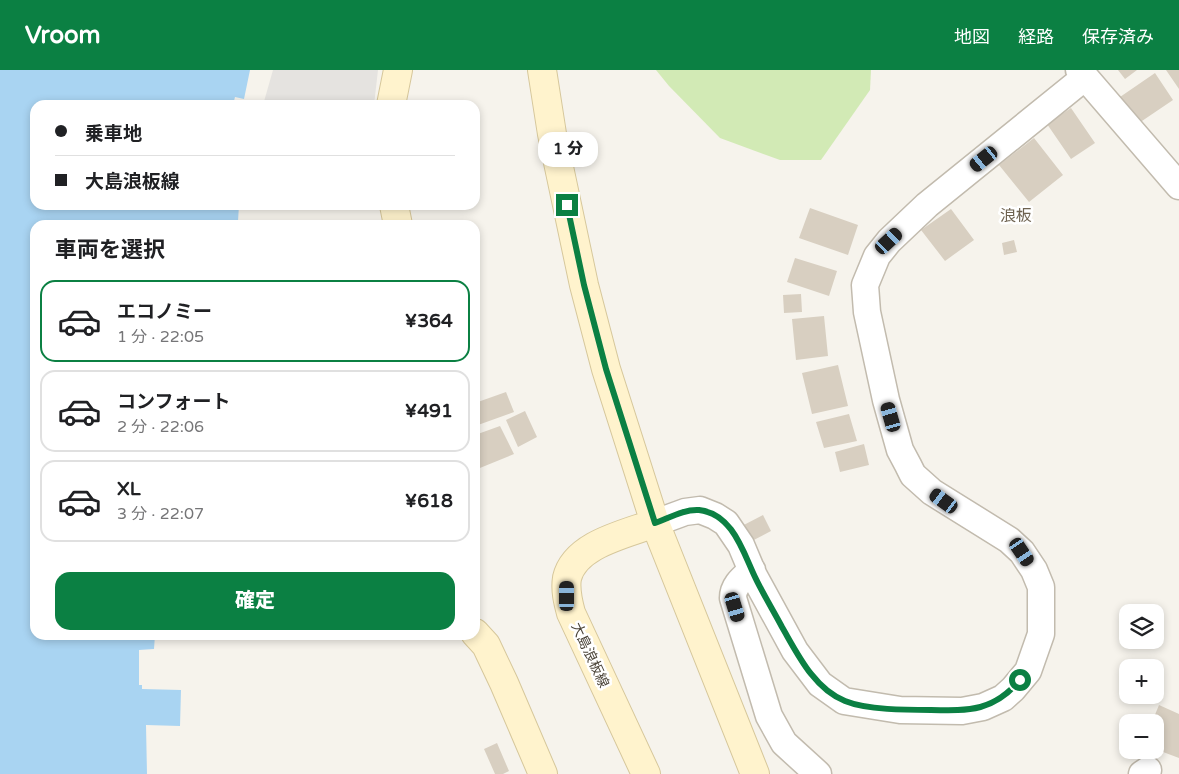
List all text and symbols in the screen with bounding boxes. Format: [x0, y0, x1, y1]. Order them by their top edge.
text: Vroom [25, 21, 101, 50]
text: 地図 [954, 26, 990, 48]
text: 経路 [1018, 26, 1054, 48]
text: 保存済み [1082, 26, 1154, 48]
text: 乗車地 [85, 123, 142, 145]
callout: 1 分 [537, 132, 597, 168]
text: 1 分 [553, 139, 583, 159]
car [967, 144, 1000, 174]
text: 大島浪板線 [85, 171, 180, 193]
route end [556, 194, 578, 216]
district label: 浪板 [1000, 206, 1032, 226]
car [872, 225, 905, 257]
text: 車両を選択 [55, 237, 165, 263]
icon: car [57, 299, 102, 344]
text: エコノミー [117, 301, 212, 323]
text: ¥364 [405, 310, 453, 332]
text: 1 分 · 22:05 [117, 327, 204, 347]
icon: car [57, 389, 102, 434]
text: コンフォート [117, 391, 230, 413]
text: ¥491 [405, 400, 453, 422]
car [879, 401, 902, 433]
text: 2 分 · 22:06 [117, 417, 204, 437]
text: XL [117, 478, 141, 500]
icon: car [57, 479, 102, 524]
car [927, 486, 960, 516]
text: ¥618 [405, 490, 453, 512]
text: 3 分 · 22:07 [117, 504, 204, 524]
car [1007, 535, 1036, 569]
button: 確定 [55, 572, 455, 630]
car [559, 581, 574, 611]
car [723, 590, 746, 624]
map controls [1119, 604, 1164, 759]
button: layers [1119, 604, 1164, 649]
street label: 大島浪板線 [568, 620, 612, 690]
button: + [1119, 659, 1164, 704]
route start [1009, 669, 1031, 691]
button: − [1119, 714, 1164, 759]

